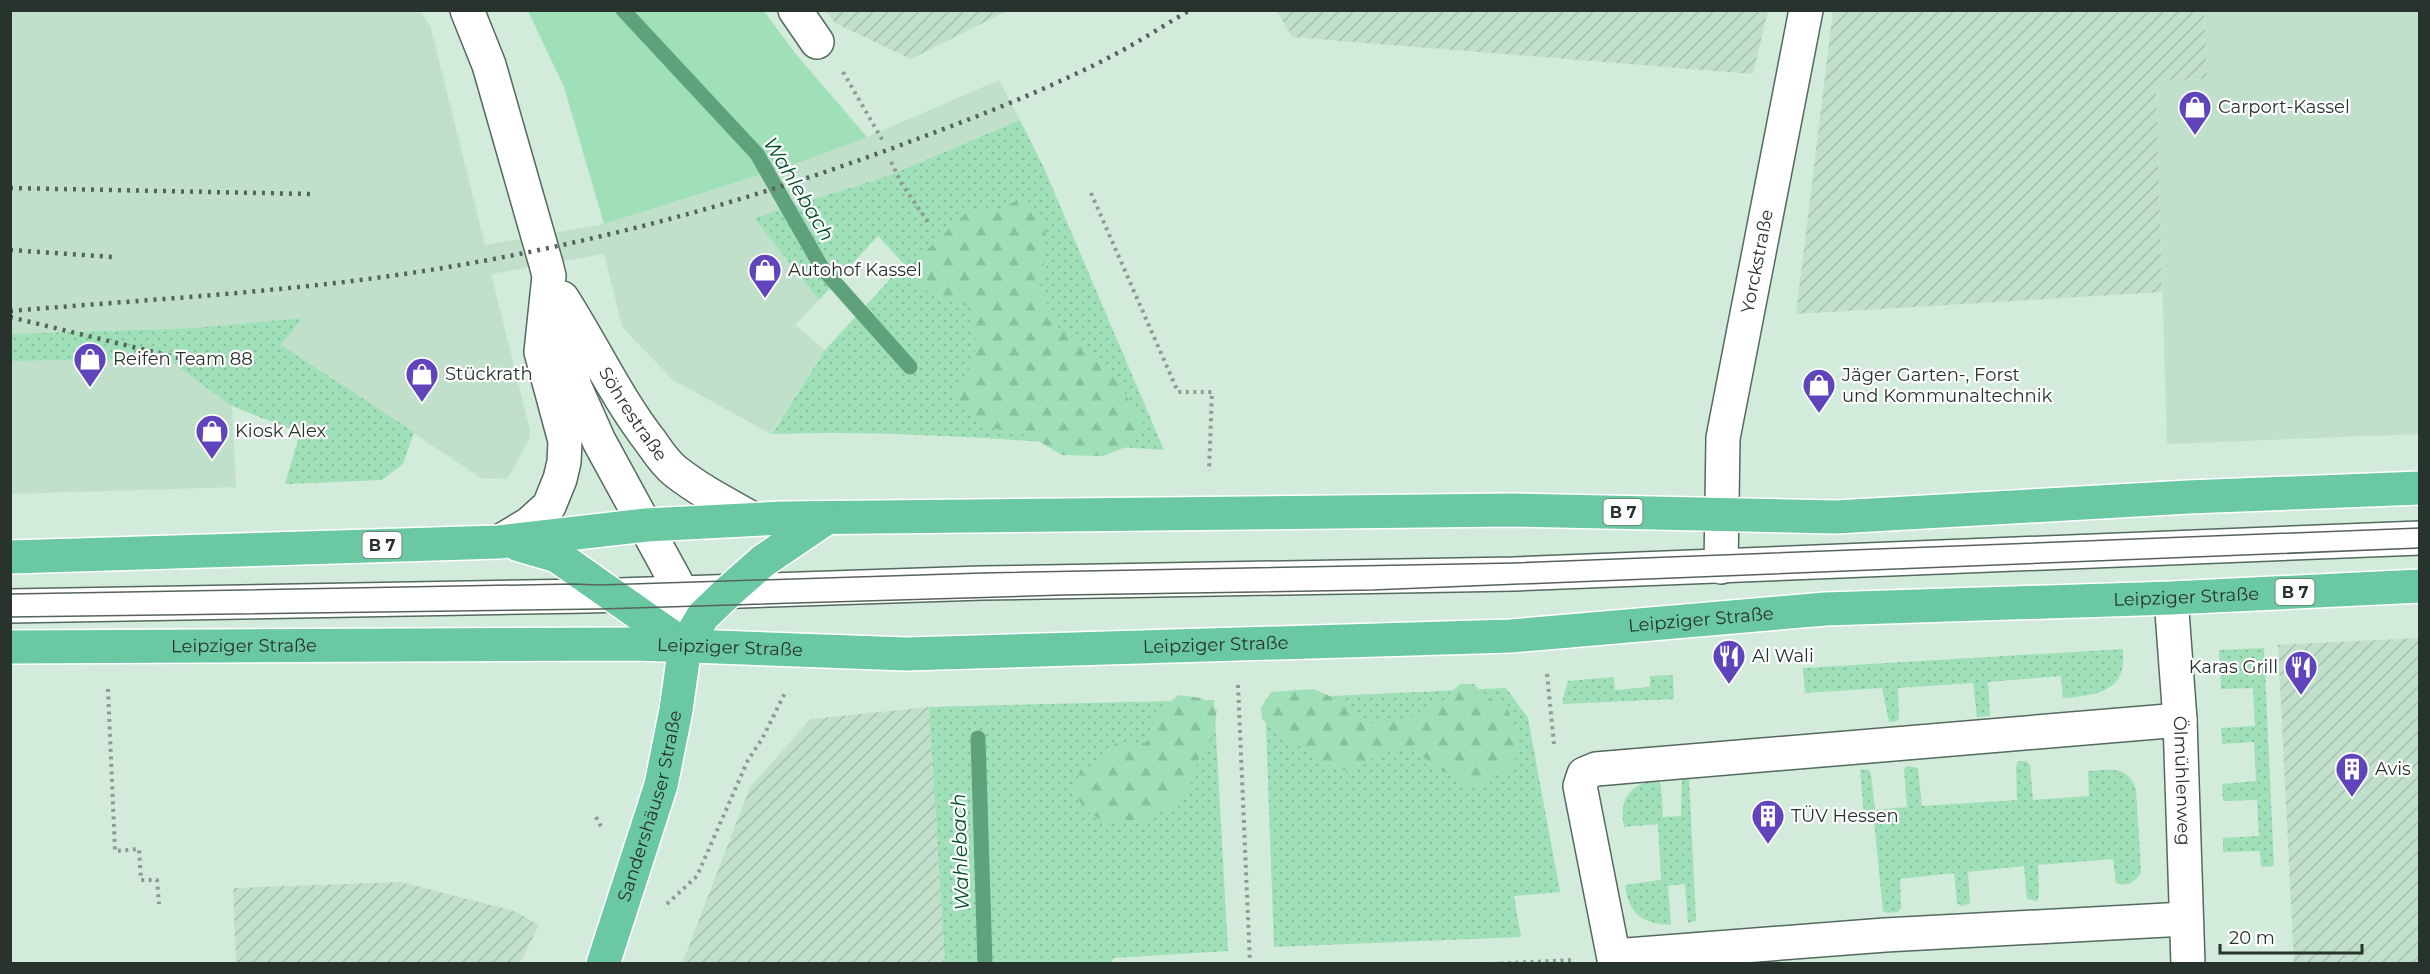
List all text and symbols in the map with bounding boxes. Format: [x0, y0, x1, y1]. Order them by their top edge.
shop icon: Carport-Kassel [2177, 89, 2213, 136]
place label: Carport-Kassel [2218, 96, 2350, 118]
water label: Wahlebach [759, 133, 839, 245]
street label: Yorckstraße [1736, 207, 1778, 315]
shop icon: Autohof Kassel [747, 252, 783, 299]
place label: Autohof Kassel [788, 259, 922, 281]
shop icon: Reifen Team 88 [72, 341, 108, 388]
place label: Reifen Team 88 [113, 348, 253, 370]
shop icon: Stückrath [404, 356, 440, 403]
place label: Stückrath [445, 363, 533, 385]
street label: Söhrestraße [594, 363, 672, 466]
place label: Jäger Garten-, Forst und Kommunaltechnik [1841, 364, 2053, 407]
shop icon: Jäger Garten-, Forst und Kommunaltechnik [1801, 367, 1837, 414]
shop icon: Kiosk Alex [194, 413, 230, 460]
place label: Kiosk Alex [235, 420, 327, 442]
road number: B 7 [1604, 499, 1642, 525]
road number: B 7 [362, 532, 401, 558]
road number: B 7 [2276, 579, 2314, 605]
street label: Leipziger Straße [2113, 583, 2260, 611]
street label: Leipziger Straße [1627, 602, 1775, 637]
street label: Leipziger Straße [1142, 632, 1289, 658]
street label: Leipziger Straße [657, 634, 803, 661]
street label: Leipziger Straße [171, 635, 317, 657]
restaurant icon: Al Wali [1711, 638, 1747, 685]
place label: Al Wali [1752, 645, 1814, 667]
restaurant icon: Karas Grill [2283, 649, 2319, 696]
place label: Karas Grill [2189, 656, 2278, 678]
street label: Sandershäuser Straße [613, 708, 687, 905]
street label: Ölmühlenweg [2169, 715, 2195, 846]
building icon: Avis [2334, 751, 2370, 798]
place label: Avis [2375, 758, 2411, 780]
water label: Wahlebach [946, 793, 974, 911]
building icon: TÜV Hessen [1750, 798, 1786, 845]
place label: TÜV Hessen [1791, 805, 1899, 827]
scale bar [2220, 917, 2362, 955]
text: 20 m [2229, 927, 2275, 949]

